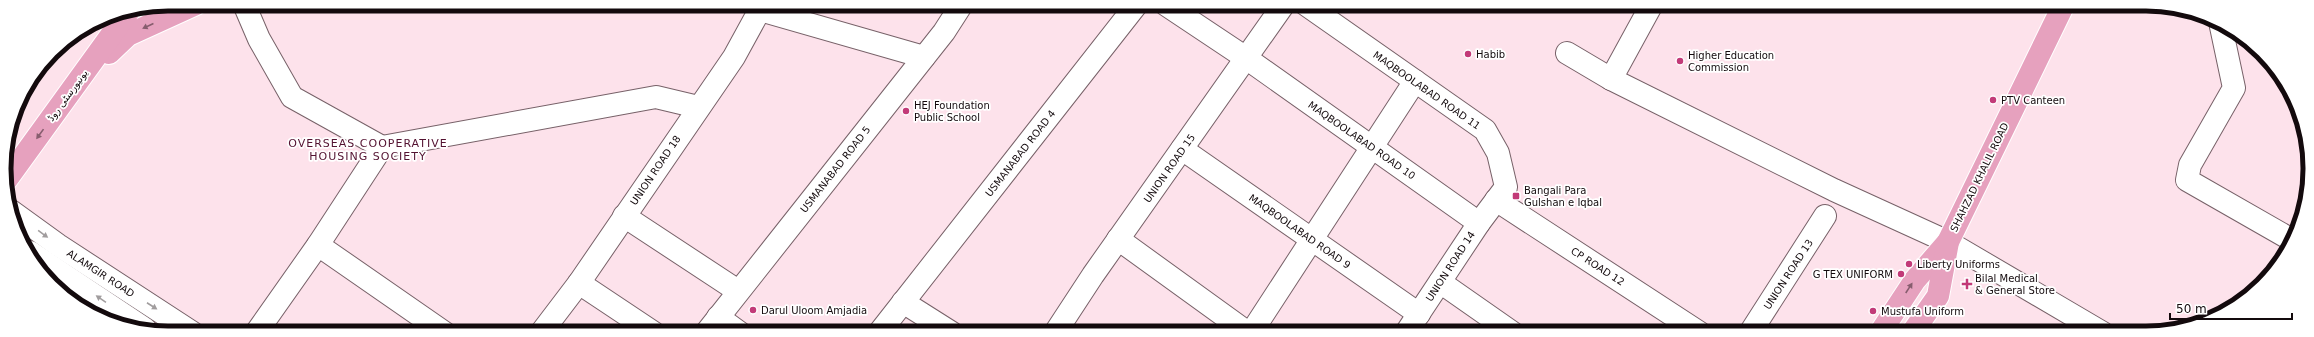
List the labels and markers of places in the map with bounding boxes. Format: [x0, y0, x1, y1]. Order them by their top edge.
marker: Habib [1463, 49, 1473, 59]
place label: Habib [1476, 49, 1505, 60]
place label: Higher Education Commission [1688, 50, 1774, 73]
marker: Higher Education Commission [1675, 56, 1685, 66]
marker: PTV Canteen [1988, 95, 1998, 105]
place label: PTV Canteen [2001, 95, 2065, 106]
place label: HEJ Foundation Public School [914, 100, 990, 123]
marker: HEJ Foundation Public School [901, 106, 911, 116]
place label: Bangali Para Gulshan e Iqbal [1524, 185, 1602, 208]
marker: Bangali Para Gulshan e Iqbal [1511, 191, 1521, 201]
marker: Liberty Uniforms [1904, 259, 1914, 269]
place label: Liberty Uniforms [1917, 259, 2000, 270]
place label: G TEX UNIFORM [1813, 269, 1893, 280]
marker: G TEX UNIFORM [1896, 269, 1906, 279]
place label: Bilal Medical & General Store [1975, 273, 2055, 296]
marker: Bilal Medical & General Store [1962, 279, 1972, 289]
marker: Darul Uloom Amjadia [748, 305, 758, 315]
place label: Darul Uloom Amjadia [761, 305, 867, 316]
marker: Mustufa Uniform [1868, 306, 1878, 316]
place label: Mustufa Uniform [1881, 306, 1964, 317]

